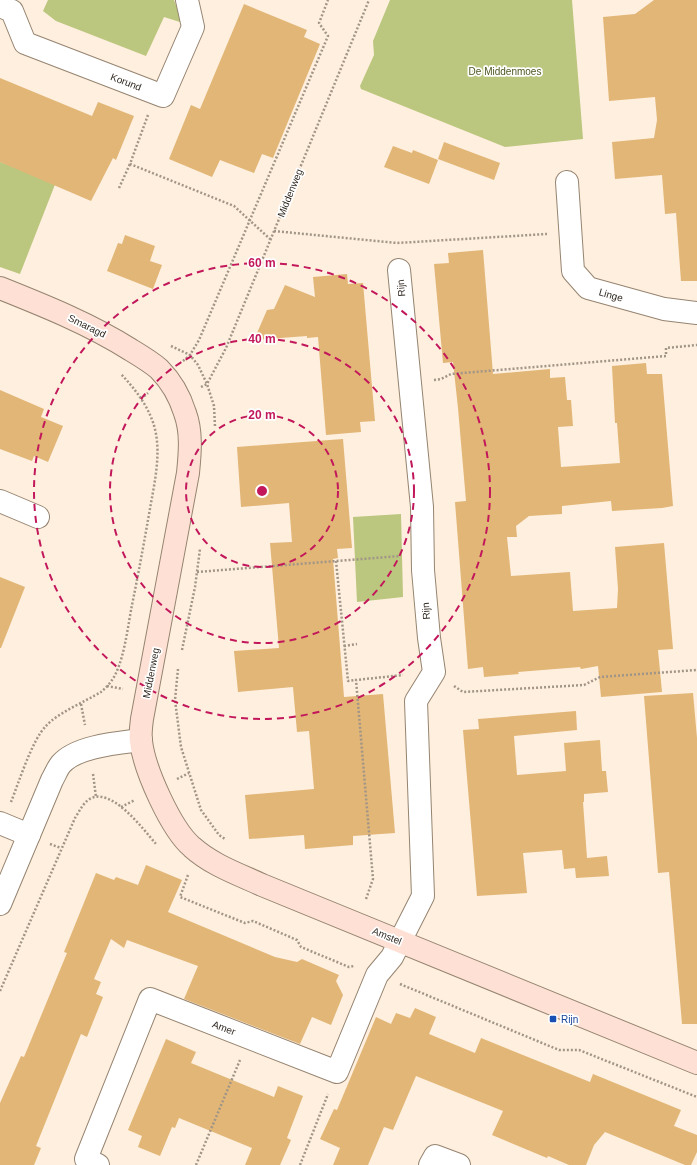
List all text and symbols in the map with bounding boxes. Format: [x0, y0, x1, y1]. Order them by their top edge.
park label: De Middenmoes [469, 66, 541, 77]
street label: Korund [109, 71, 143, 93]
street label: Middenweg [275, 167, 305, 219]
text: 60 m [248, 256, 276, 270]
street label: Rijn [395, 279, 407, 297]
street label: Linge [598, 286, 625, 304]
street label: Smaragd [66, 312, 108, 340]
text: 40 m [248, 332, 276, 346]
text: 20 m [248, 408, 276, 422]
centre of rings [255, 484, 269, 498]
street label: Rijn [420, 602, 432, 620]
street label: Middenweg [141, 647, 161, 699]
street label: Amstel [371, 925, 403, 947]
marker: Rijn [548, 1014, 558, 1024]
place label: Rijn [561, 1014, 578, 1025]
street label: Amer [211, 1019, 238, 1038]

